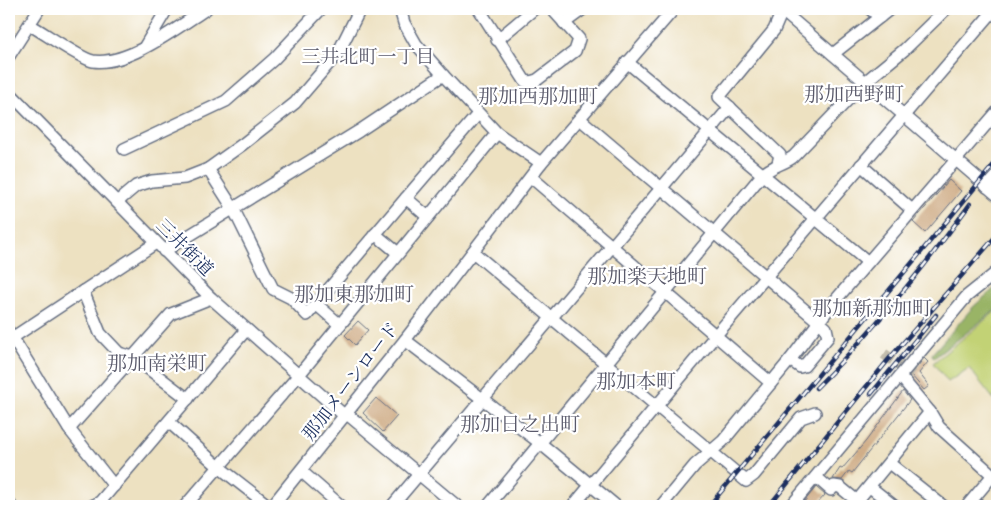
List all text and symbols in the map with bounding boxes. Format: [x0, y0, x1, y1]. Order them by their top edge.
district label: 三井北町一丁目 [301, 42, 435, 70]
district label: 那加西野町 [804, 79, 904, 108]
district label: 那加西那加町 [478, 81, 598, 110]
street label: 三井街道 [150, 212, 220, 282]
district label: 那加楽天地町 [587, 261, 707, 290]
district label: 那加東那加町 [294, 279, 414, 308]
district label: 那加新那加町 [812, 293, 932, 322]
street label: 那加メーンロード [295, 316, 405, 446]
district label: 那加南栄町 [107, 348, 207, 377]
district label: 那加本町 [596, 366, 676, 395]
district label: 那加日之出町 [460, 409, 580, 438]

